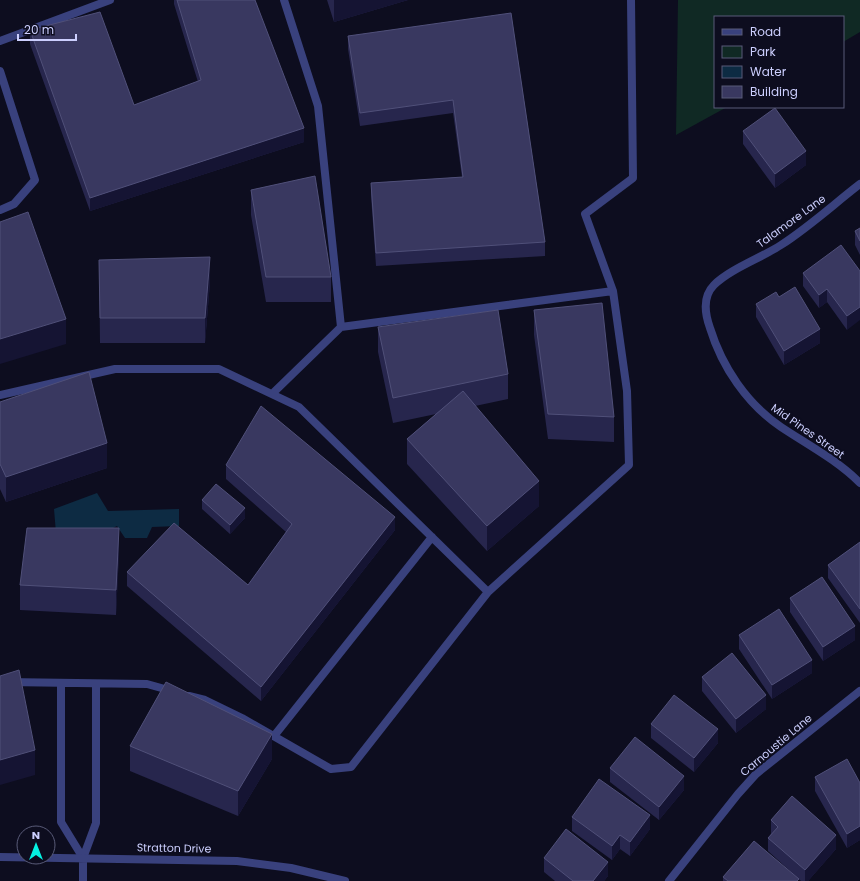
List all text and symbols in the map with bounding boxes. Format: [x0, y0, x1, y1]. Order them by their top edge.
scale bar [18, 16, 76, 42]
legend [714, 16, 844, 108]
text: 20 m [24, 21, 54, 38]
text: Road [750, 23, 781, 40]
text: Park [750, 43, 777, 60]
text: Water [750, 63, 787, 80]
text: Building [750, 83, 798, 100]
street label: Talamore Lane [753, 190, 829, 252]
street label: Mid Pines Street [768, 400, 848, 462]
street label: Carnoustie Lane [737, 710, 816, 780]
north arrow [16, 825, 56, 865]
text: N [32, 827, 40, 843]
street label: Stratton Drive [137, 839, 212, 857]

